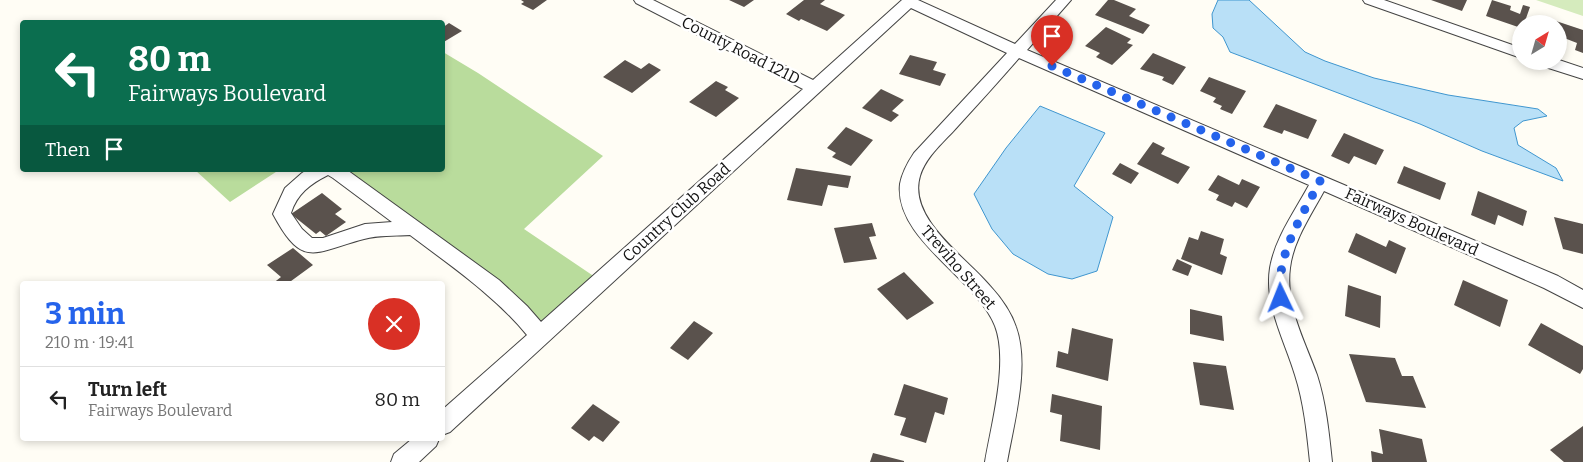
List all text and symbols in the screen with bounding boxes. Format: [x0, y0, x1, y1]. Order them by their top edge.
street label: County Road 121D [678, 12, 803, 89]
pin [1031, 15, 1073, 66]
north arrow [1512, 15, 1568, 70]
map controls [1512, 15, 1567, 70]
icon: arrive [1038, 22, 1066, 50]
text: 80 m [128, 38, 211, 80]
icon: left [45, 40, 110, 105]
text: Fairways Boulevard [128, 80, 326, 107]
icon: arrive [100, 135, 128, 163]
text: Then [45, 138, 90, 161]
street label: Country Club Road [619, 159, 734, 266]
street label: Fairways Boulevard [1342, 183, 1482, 260]
street label: Treviho Street [917, 222, 1000, 313]
position arrow [1254, 271, 1306, 323]
text: 3 min [45, 296, 125, 332]
button: close [368, 298, 420, 350]
text: 210 m · 19:41 [45, 333, 134, 352]
text: Turn left [88, 378, 167, 401]
icon: left [45, 385, 73, 413]
text: 80 m [374, 388, 420, 411]
text: Fairways Boulevard [88, 401, 232, 420]

